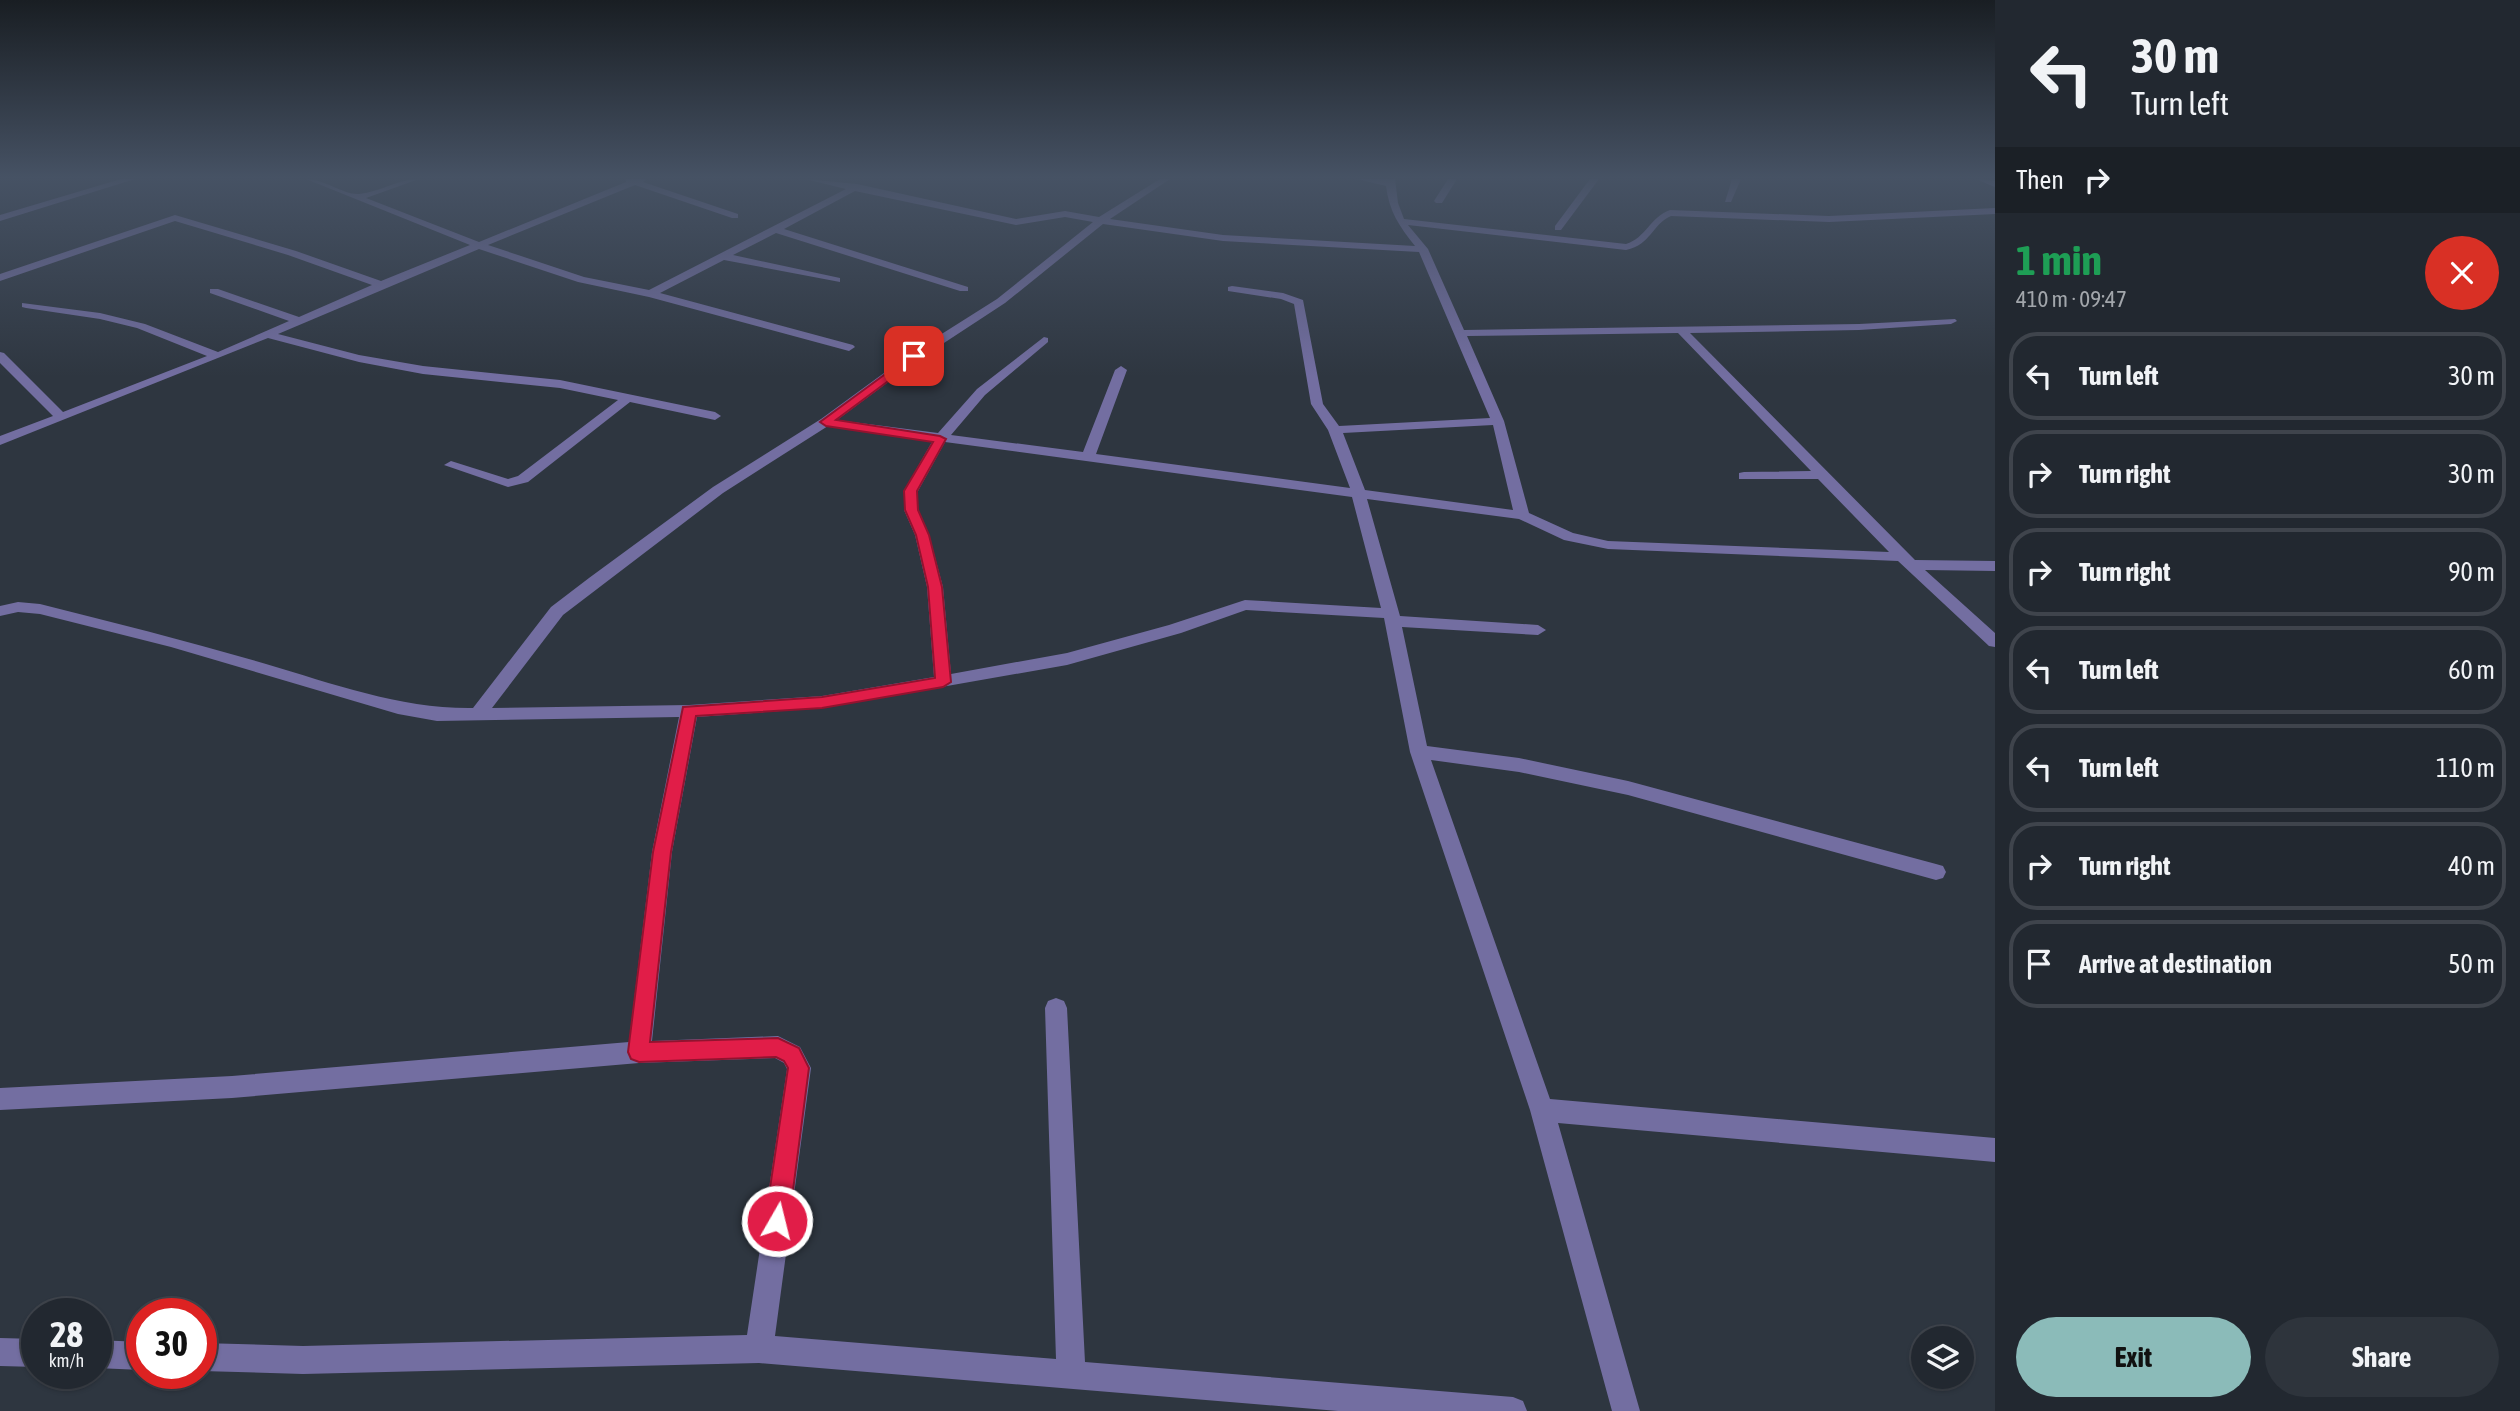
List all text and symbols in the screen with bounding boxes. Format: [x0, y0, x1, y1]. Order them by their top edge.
text: 30 m [2131, 27, 2219, 83]
icon: left [2016, 28, 2107, 119]
text: Turn left [2131, 85, 2229, 122]
icon: right [2078, 161, 2116, 199]
text: Then [2016, 165, 2064, 195]
text: 1 min [2016, 236, 2102, 284]
button: close [2425, 236, 2499, 310]
text: 410 m · 09:47 [2016, 286, 2127, 312]
pin [884, 326, 944, 386]
icon: arrive [895, 337, 933, 375]
icon: left [2020, 357, 2058, 395]
text: Turn left [2079, 361, 2159, 391]
text: 30 m [2448, 361, 2495, 391]
icon: right [2020, 455, 2058, 493]
text: Turn right [2079, 459, 2170, 489]
text: 30 m [2448, 459, 2495, 489]
icon: right [2020, 553, 2058, 591]
text: Turn right [2079, 557, 2170, 587]
text: 90 m [2448, 557, 2495, 587]
icon: left [2020, 651, 2058, 689]
text: Turn left [2079, 655, 2159, 685]
text: 60 m [2448, 655, 2495, 685]
icon: left [2020, 749, 2058, 787]
text: Turn left [2079, 753, 2159, 783]
text: 110 m [2436, 753, 2495, 783]
icon: right [2020, 847, 2058, 885]
text: Turn right [2079, 851, 2170, 881]
text: 40 m [2448, 851, 2495, 881]
icon: arrive [2020, 945, 2058, 983]
text: Arrive at destination [2079, 949, 2272, 979]
text: 50 m [2448, 949, 2495, 979]
position arrow [740, 1184, 814, 1258]
speed limit sign: 30 [126, 1298, 217, 1389]
text: 28 [50, 1314, 83, 1354]
button: Exit [2016, 1317, 2251, 1397]
button: Share [2265, 1317, 2499, 1397]
map controls [1911, 1326, 1974, 1389]
button: layers [1911, 1326, 1974, 1389]
text: km/h [49, 1350, 84, 1371]

